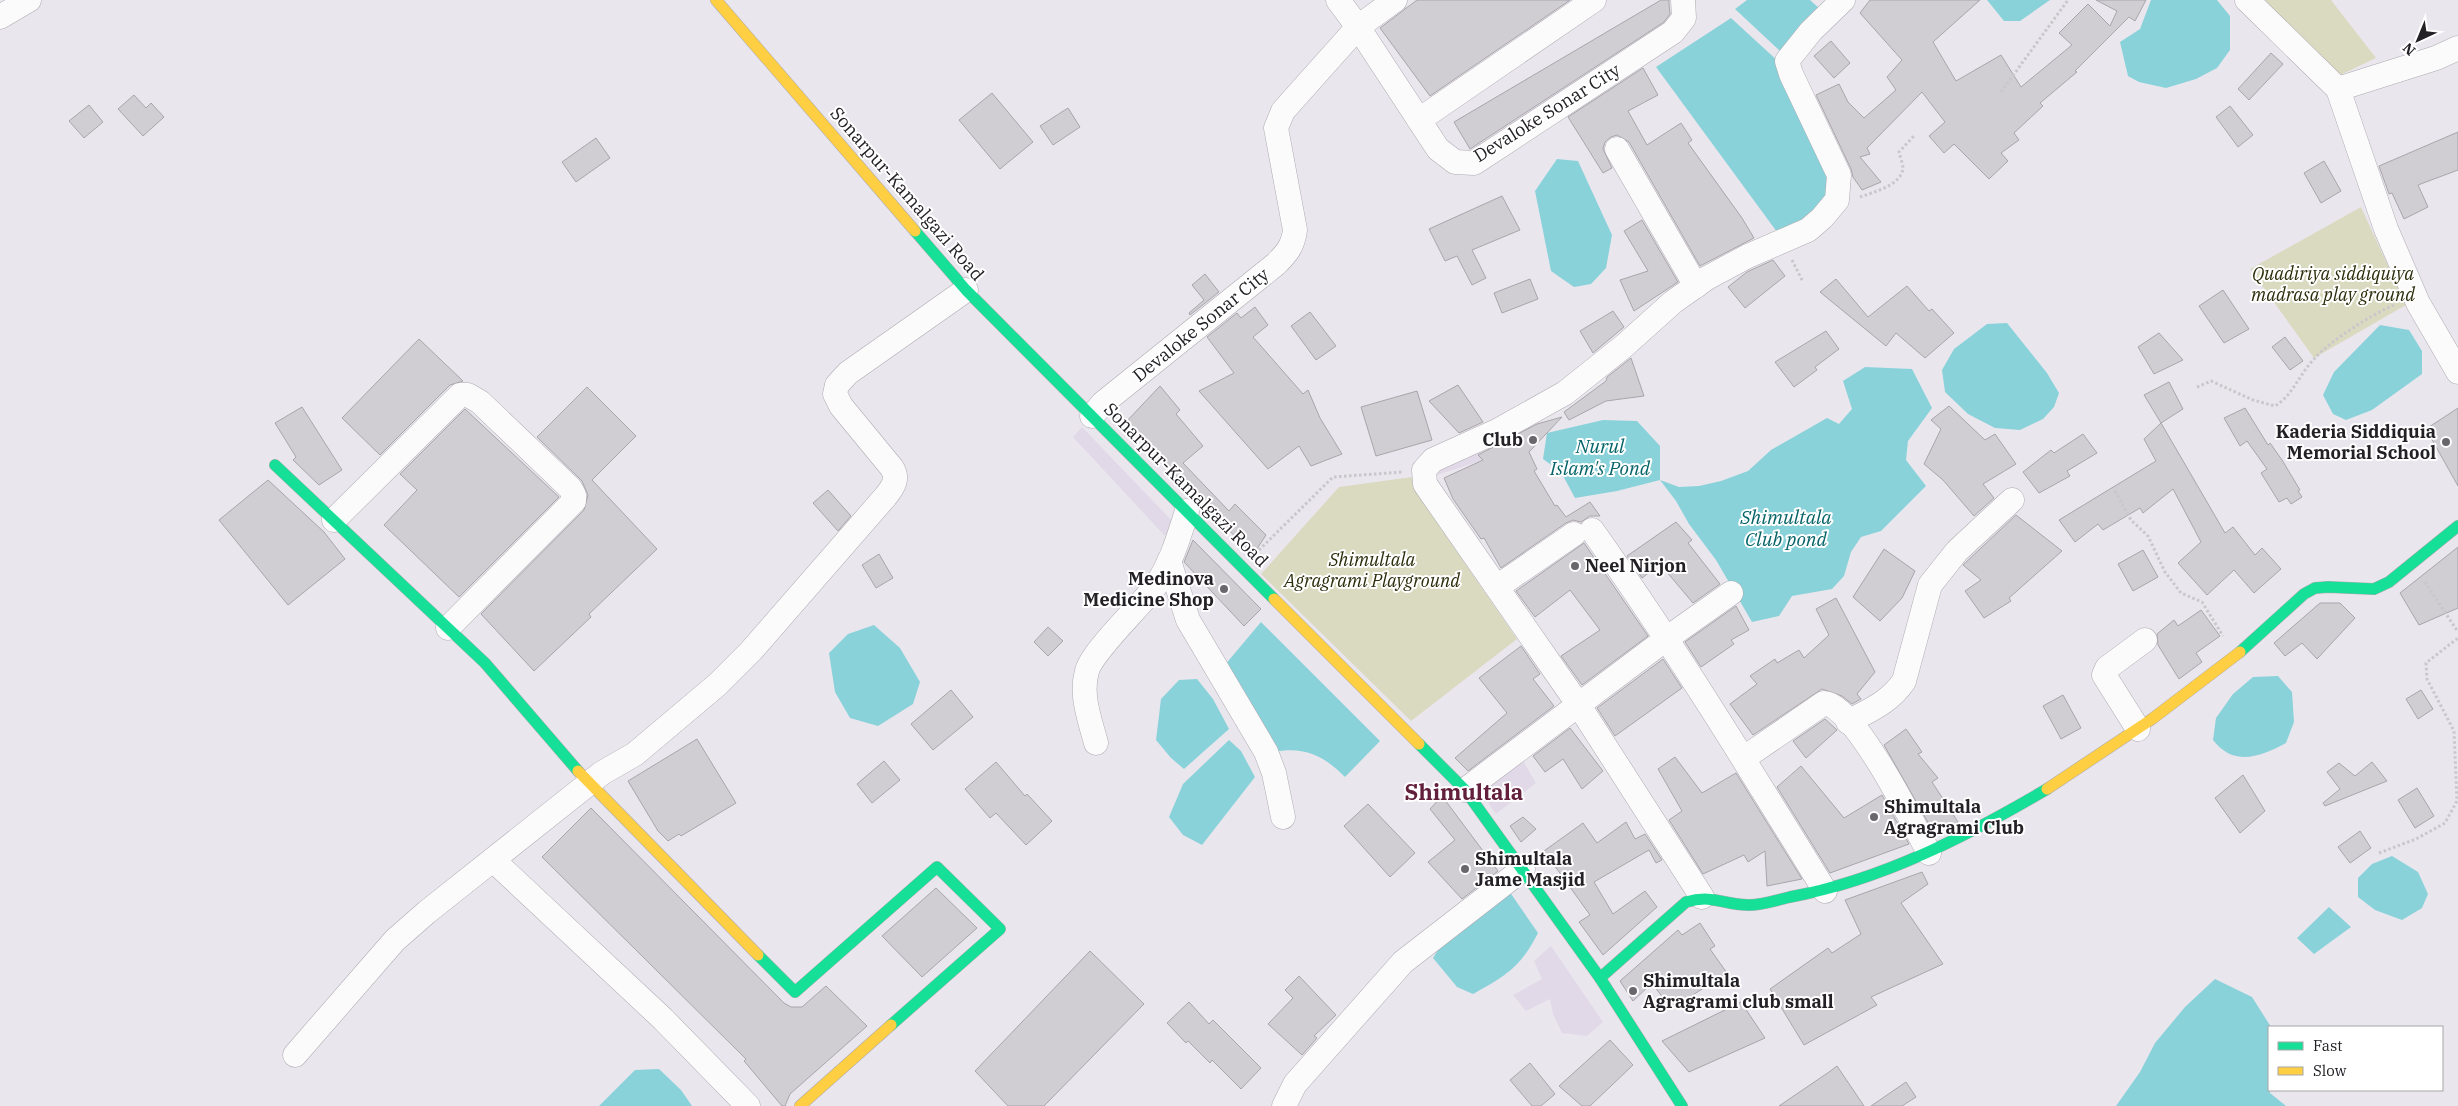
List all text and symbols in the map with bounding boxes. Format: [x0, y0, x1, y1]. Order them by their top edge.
north arrow [2393, 15, 2443, 65]
text: N [2399, 39, 2419, 60]
street label: Devaloke Sonar City [1469, 58, 1625, 167]
street label: Sonarpur-Kamalgazi Road [825, 102, 989, 285]
street label: Devaloke Sonar City [1128, 262, 1274, 387]
park label: Quadiriya siddiquiya madrasa play ground [2251, 262, 2415, 306]
street label: Sonarpur-Kamalgazi Road [1099, 398, 1273, 572]
place label: Kaderia Siddiquia Memorial School [2276, 420, 2436, 464]
place label: Club [1482, 428, 1523, 451]
marker: Club [1527, 434, 1539, 446]
water label: Nurul Islam's Pond [1549, 434, 1651, 480]
marker: Kaderia Siddiquia Memorial School [2440, 436, 2452, 448]
water label: Shimultala Club pond [1739, 505, 1832, 551]
park label: Shimultala Agragrami Playground [1283, 548, 1460, 592]
place label: Neel Nirjon [1585, 554, 1687, 577]
marker: Neel Nirjon [1569, 560, 1581, 572]
place label: Medinova Medicine Shop [1083, 567, 1214, 611]
marker: Medinova Medicine Shop [1218, 583, 1230, 595]
district label: Shimultala [1405, 777, 1523, 806]
place label: Shimultala Agragrami Club [1884, 795, 2024, 839]
marker: Shimultala Agragrami Club [1868, 811, 1880, 823]
place label: Shimultala Jame Masjid [1475, 847, 1585, 891]
marker: Shimultala Jame Masjid [1459, 863, 1471, 875]
place label: Shimultala Agragrami club small [1643, 969, 1834, 1013]
marker: Shimultala Agragrami club small [1627, 985, 1639, 997]
legend [2268, 1026, 2443, 1091]
text: Fast [2313, 1036, 2343, 1055]
text: Slow [2313, 1061, 2347, 1080]

